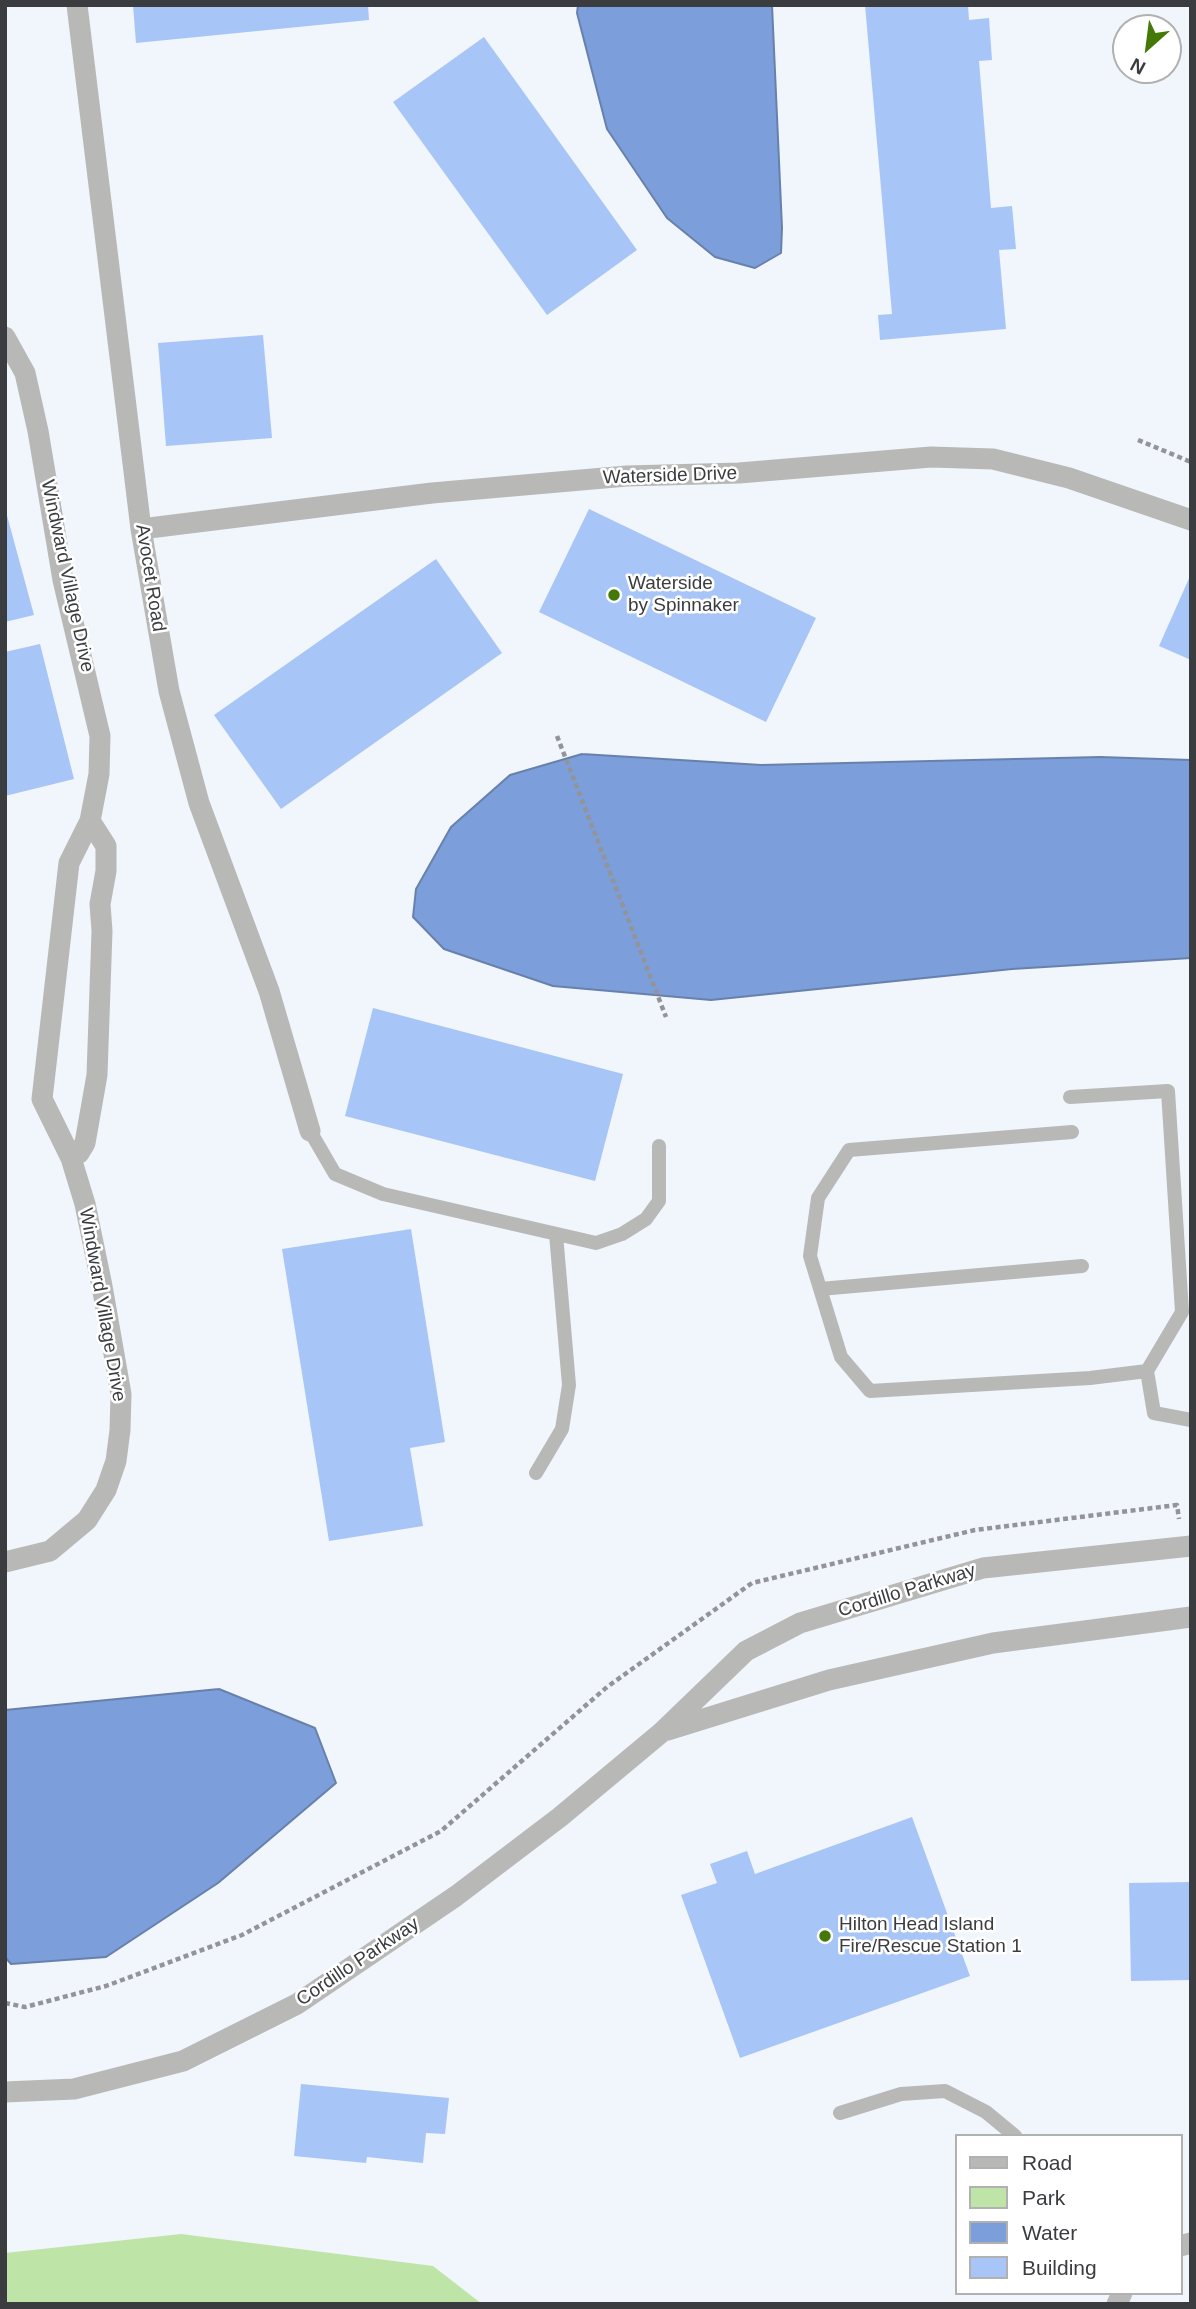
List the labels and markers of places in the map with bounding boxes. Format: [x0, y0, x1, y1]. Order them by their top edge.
place label: Waterside by Spinnaker [628, 573, 739, 617]
marker: Waterside by Spinnaker [606, 587, 622, 603]
place label: Hilton Head Island Fire/Rescue Station 1 [839, 1914, 1022, 1958]
marker: Hilton Head Island Fire/Rescue Station 1 [817, 1928, 833, 1944]

